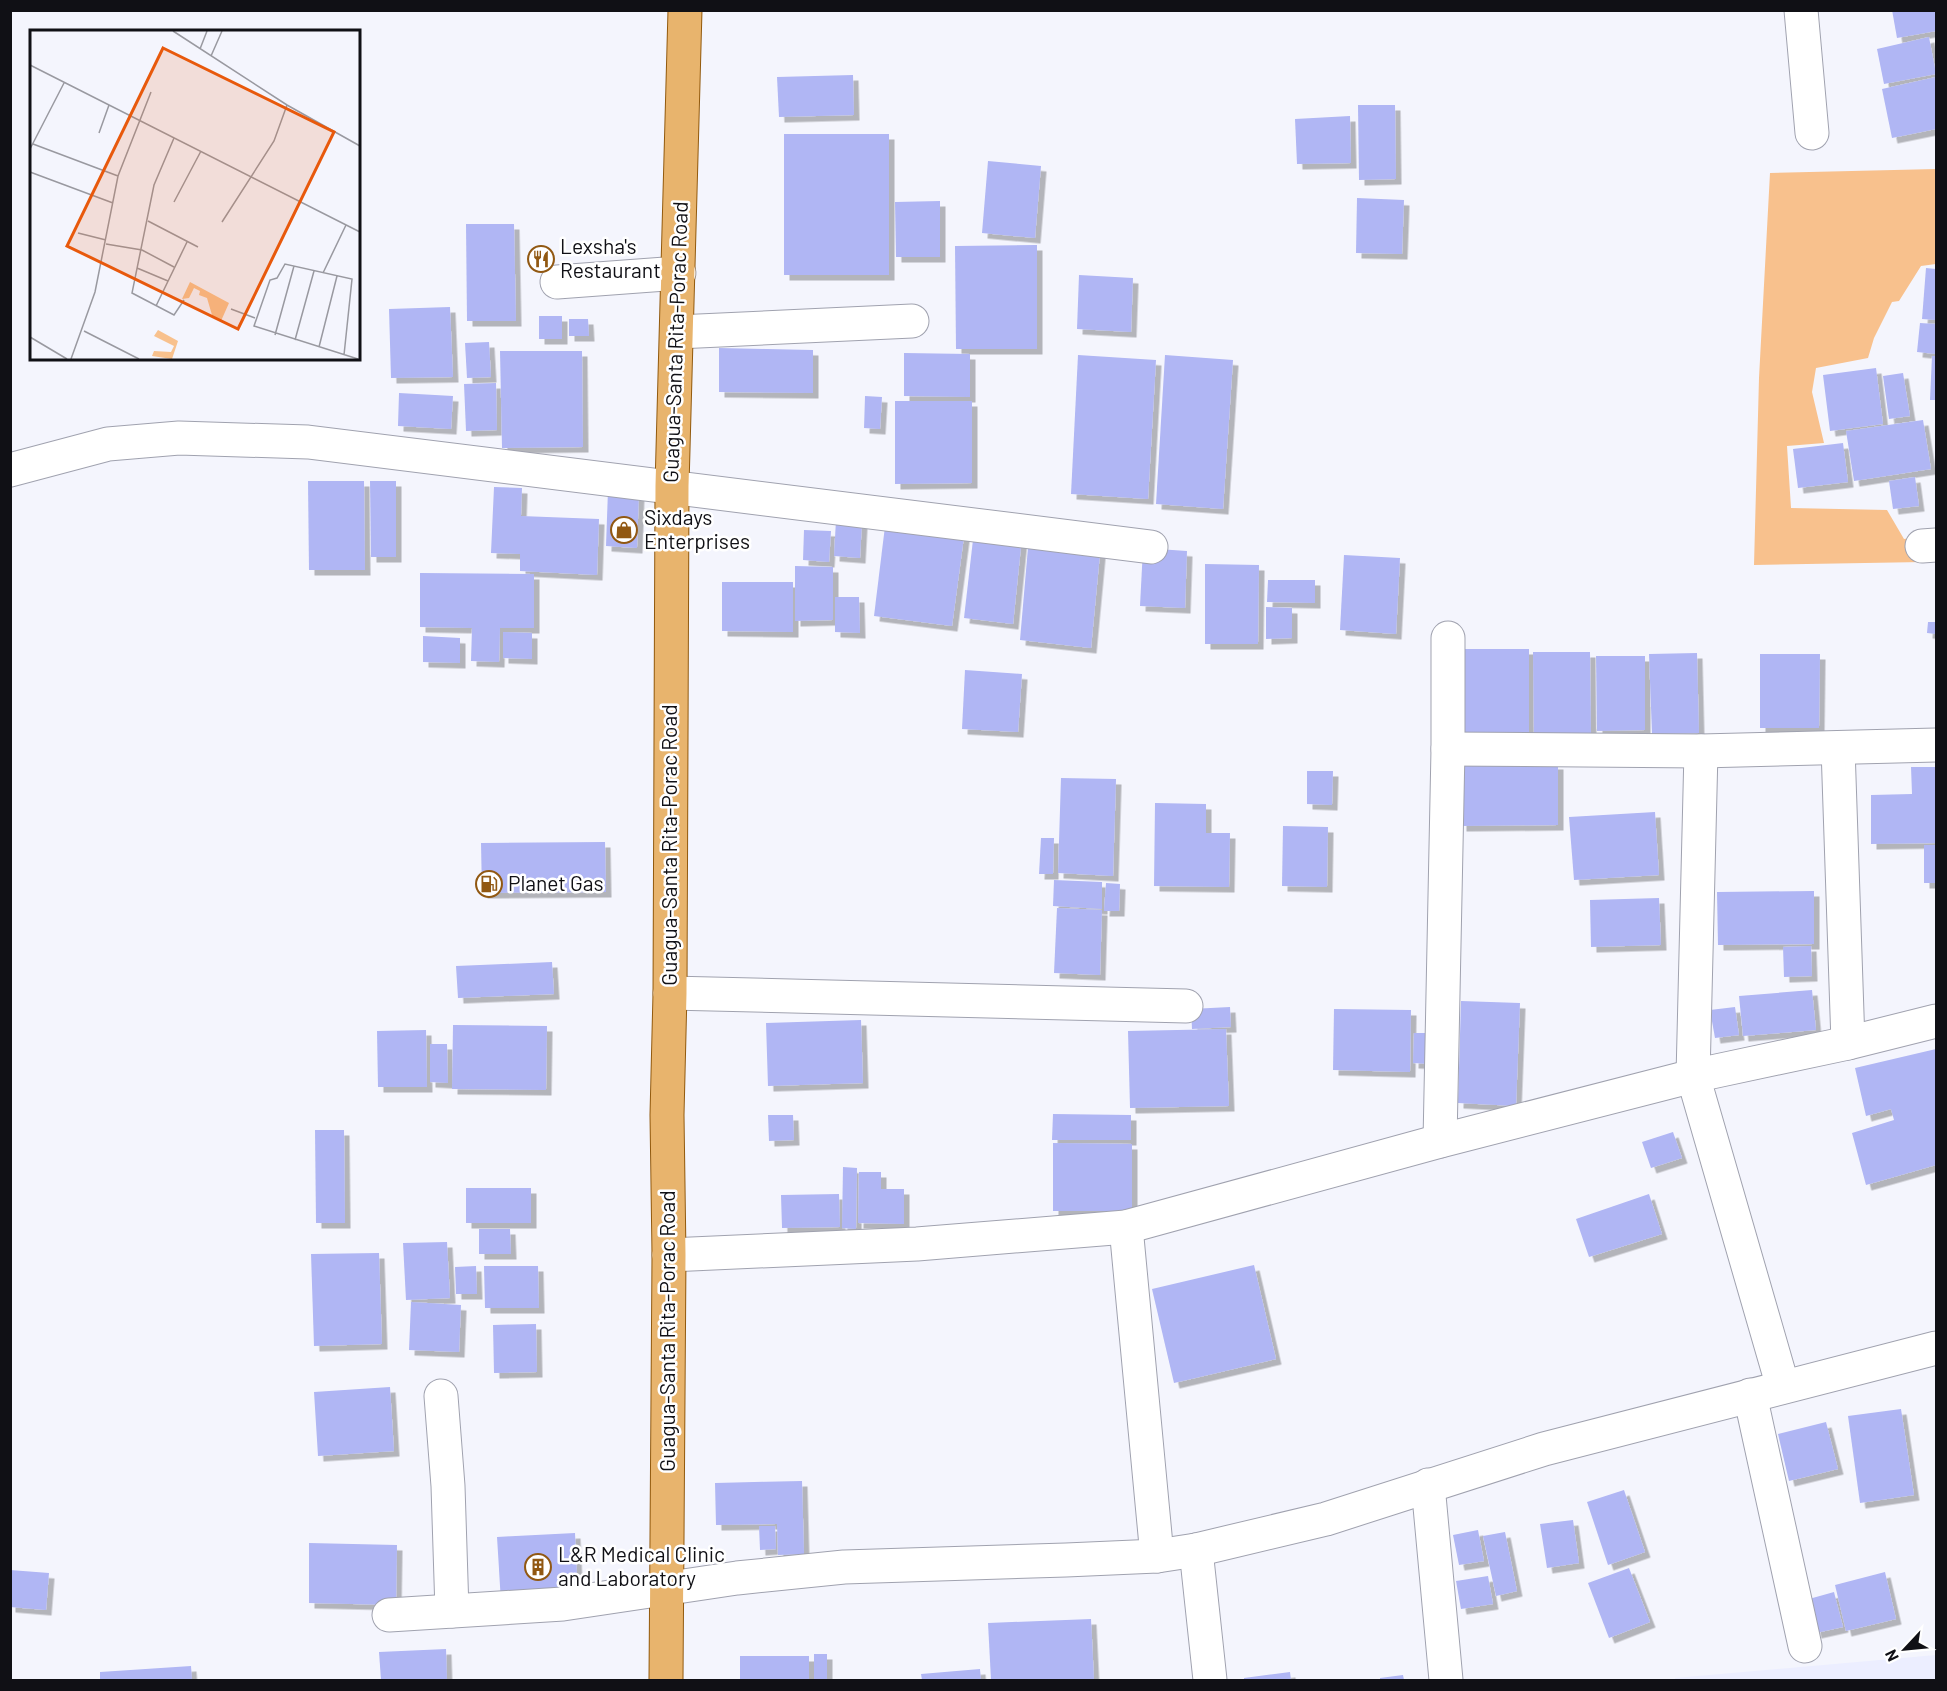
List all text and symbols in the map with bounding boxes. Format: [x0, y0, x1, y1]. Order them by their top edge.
inset map [30, 30, 360, 360]
street label: Guagua-Santa Rita-Porac Road [657, 201, 692, 483]
place label: Lexsha's Restaurant [560, 233, 661, 282]
restaurant icon: Lexsha's Restaurant [526, 244, 556, 274]
place label: Sixdays Enterprises [644, 504, 750, 553]
shop icon: Sixdays Enterprises [609, 515, 639, 545]
street label: Guagua-Santa Rita-Porac Road [656, 704, 681, 986]
fuel station icon: Planet Gas [474, 869, 504, 899]
place label: Planet Gas [508, 870, 604, 895]
street label: Guagua-Santa Rita-Porac Road [654, 1190, 679, 1472]
place label: L&R Medical Clinic and Laboratory [558, 1541, 725, 1590]
building icon: L&R Medical Clinic and Laboratory [523, 1552, 553, 1582]
north arrow [1875, 1619, 1935, 1679]
text: N [1880, 1647, 1902, 1665]

